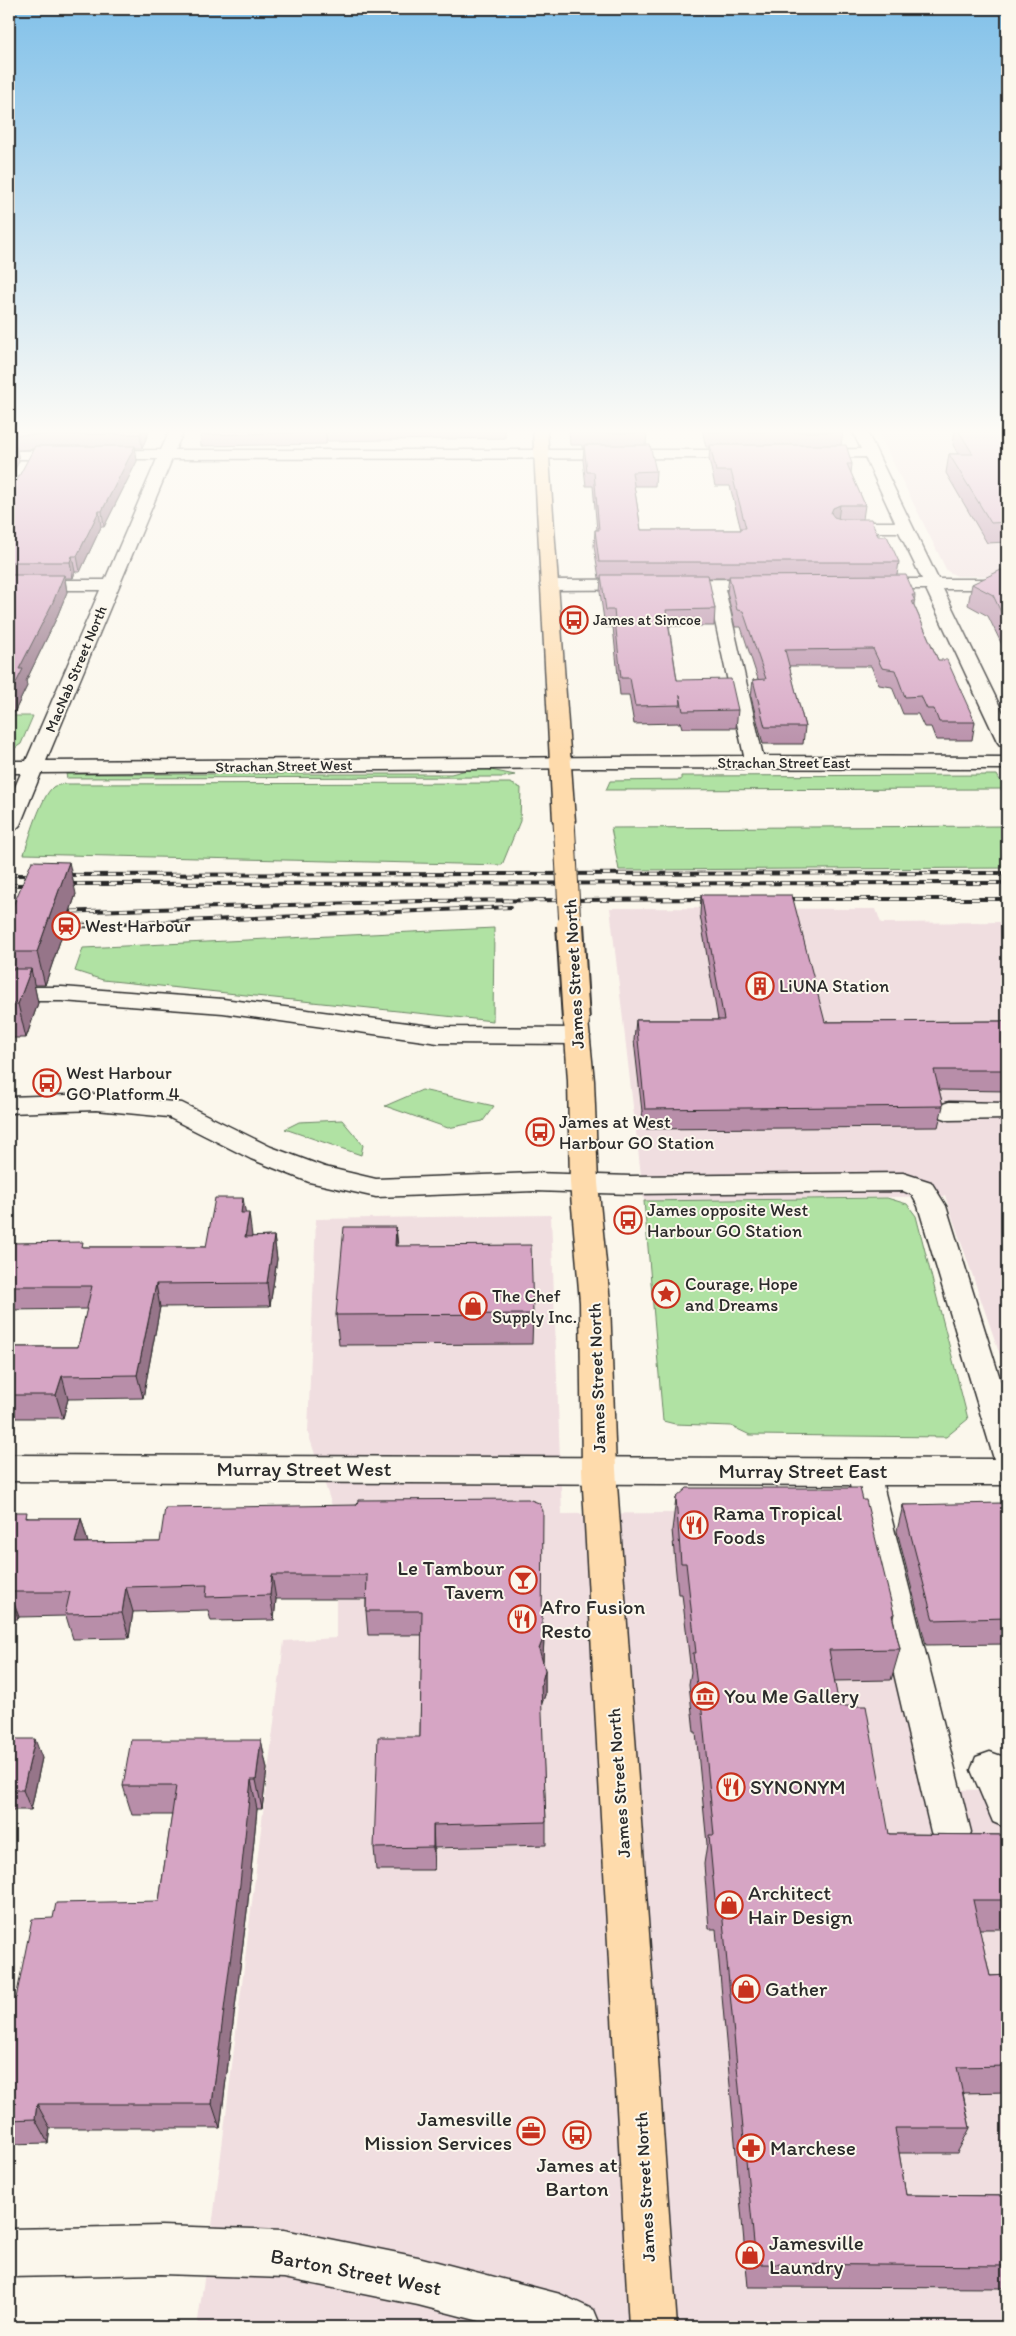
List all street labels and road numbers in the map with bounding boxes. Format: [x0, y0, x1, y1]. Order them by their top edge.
street label: MacNab Street North [41, 603, 111, 735]
street label: Strachan Street East [718, 754, 851, 772]
street label: Strachan Street West [215, 756, 353, 776]
street label: James Street North [559, 899, 589, 1049]
street label: James Street North [583, 1303, 611, 1453]
street label: Murray Street West [217, 1456, 392, 1481]
street label: Murray Street East [719, 1458, 888, 1483]
street label: James Street North [603, 1707, 635, 1859]
street label: James Street North [630, 2112, 660, 2262]
street label: Barton Street West [269, 2243, 444, 2300]

